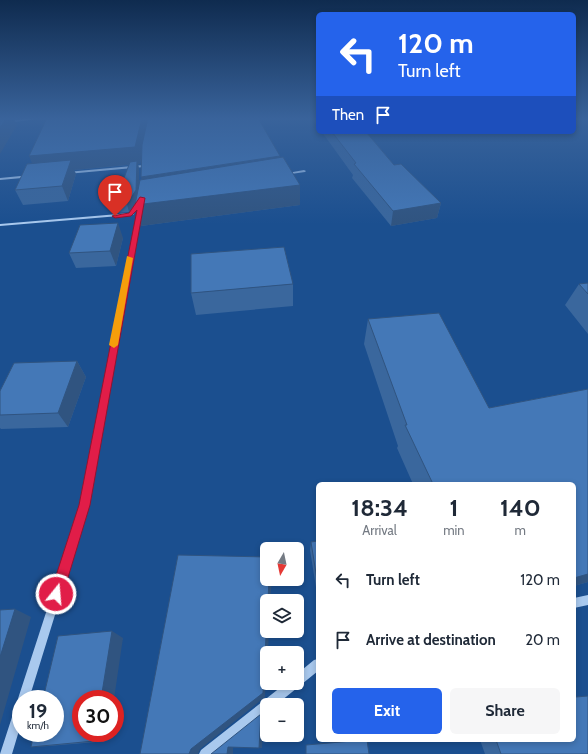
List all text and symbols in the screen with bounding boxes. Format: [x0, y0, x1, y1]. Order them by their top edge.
text: 120 m [398, 26, 474, 60]
icon: left [332, 28, 384, 80]
text: Turn left [398, 60, 461, 82]
icon: arrive [372, 104, 394, 126]
text: Then [332, 106, 364, 124]
pin [98, 175, 132, 216]
icon: arrive [104, 181, 126, 203]
text: 18:34 [351, 493, 408, 522]
text: 1 [449, 493, 458, 522]
text: 140 [500, 493, 541, 522]
text: Arrival [362, 522, 397, 538]
text: min [443, 522, 465, 538]
text: m [515, 522, 526, 538]
north arrow [260, 542, 304, 586]
map controls [260, 542, 304, 742]
icon: left [332, 569, 354, 591]
text: Turn left [366, 571, 420, 589]
text: 120 m [520, 571, 560, 589]
position arrow [35, 573, 77, 615]
button: layers [260, 594, 304, 638]
icon: arrive [332, 629, 354, 651]
text: Arrive at destination [366, 631, 496, 649]
text: 20 m [525, 631, 560, 649]
button: + [260, 646, 304, 690]
button: Exit [332, 688, 442, 734]
button: Share [450, 688, 560, 734]
speed limit sign: 30 [72, 690, 124, 742]
button: − [260, 698, 304, 742]
text: 19 [29, 699, 47, 723]
text: km/h [27, 719, 49, 732]

